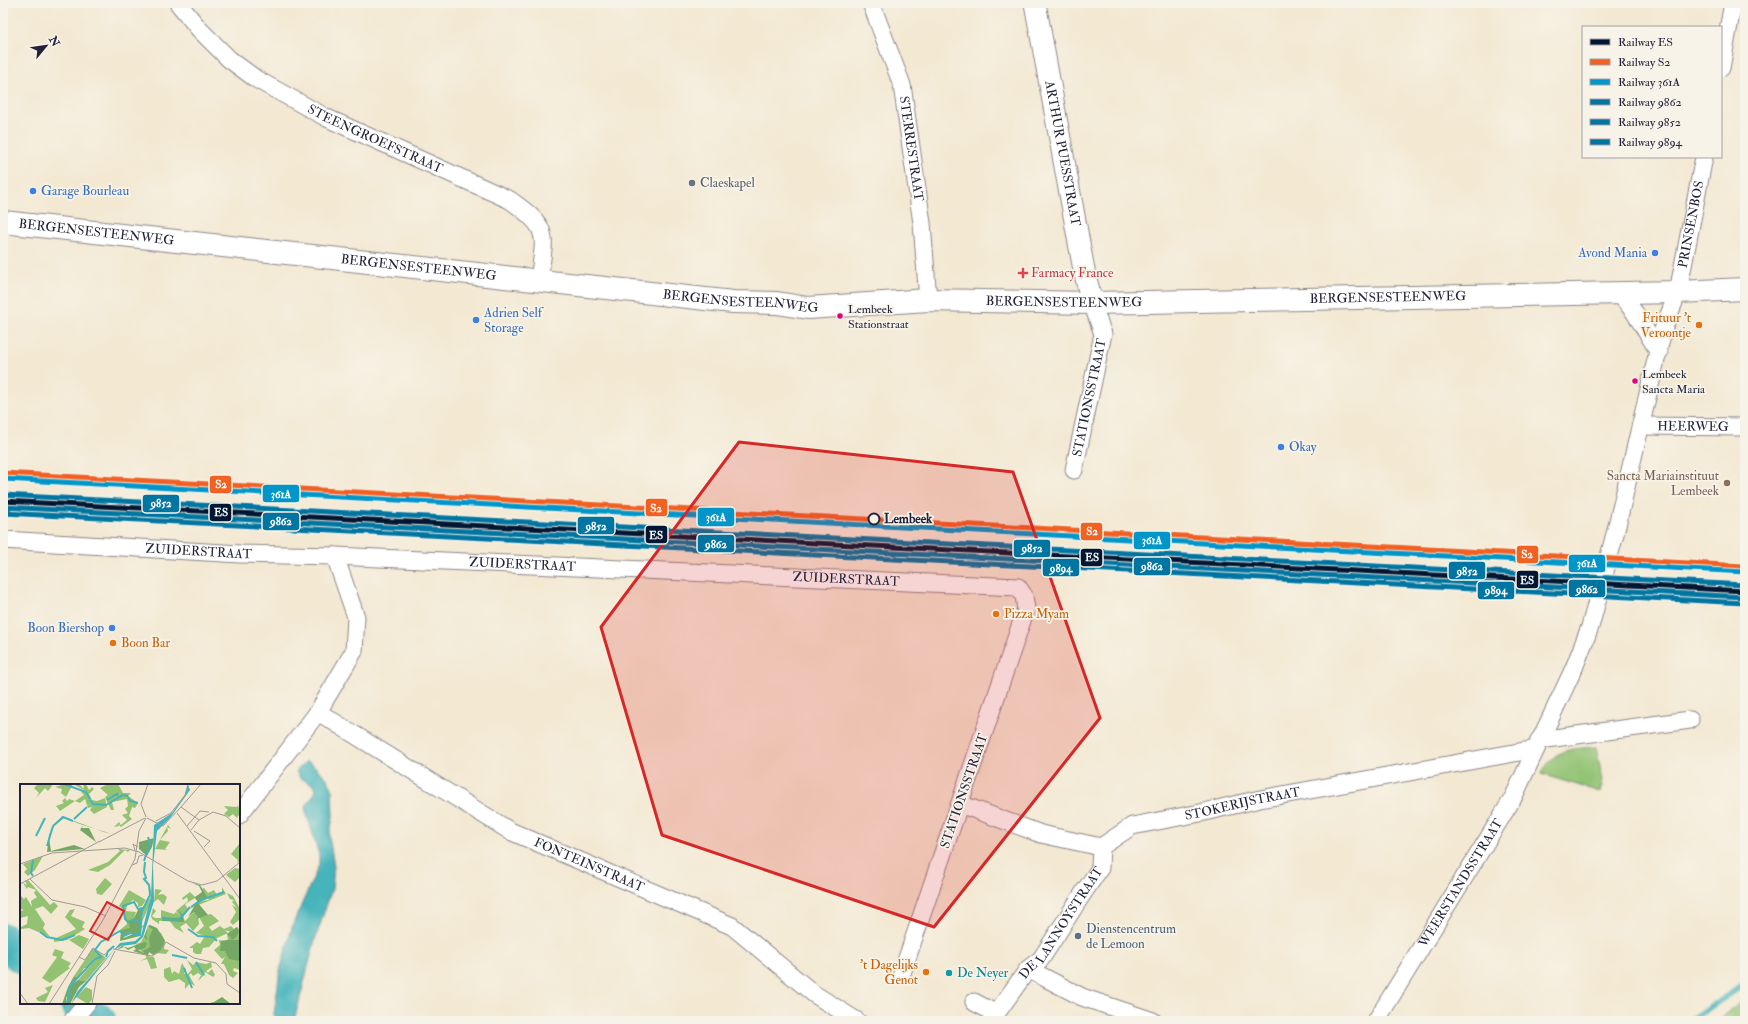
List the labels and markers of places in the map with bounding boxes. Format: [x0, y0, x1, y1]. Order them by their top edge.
place label: Claeskapel [700, 175, 756, 192]
marker: Claeskapel [687, 178, 697, 188]
place label: Garage Bourleau [41, 183, 129, 199]
marker: Garage Bourleau [28, 186, 38, 196]
place label: Avond Mania [1577, 245, 1648, 261]
marker: Avond Mania [1650, 248, 1660, 258]
place label: Farmacy France [1031, 265, 1114, 282]
marker: Farmacy France [1018, 268, 1028, 278]
place label: Lembeek Stationstraat [848, 302, 909, 332]
place label: Adrien Self Storage [483, 305, 544, 336]
place label: Frituur 't Veroontje [1641, 310, 1692, 341]
marker: Lembeek Stationstraat [835, 311, 845, 321]
marker: Adrien Self Storage [471, 315, 481, 325]
marker: Frituur 't Veroontje [1694, 320, 1704, 330]
place label: Lembeek Sancta Maria [1642, 367, 1706, 397]
marker: Lembeek Sancta Maria [1630, 376, 1640, 386]
place label: Okay [1289, 439, 1317, 456]
marker: Okay [1276, 442, 1286, 452]
place label: Sancta Mariainstituut Lembeek [1607, 468, 1720, 499]
marker: Sancta Mariainstituut Lembeek [1722, 478, 1732, 488]
place label: Lembeek [884, 511, 933, 527]
marker: Lembeek [867, 512, 881, 526]
place label: Pizza Myam [1004, 606, 1069, 623]
marker: Pizza Myam [991, 609, 1001, 619]
place label: Boon Biershop [27, 620, 104, 637]
marker: Boon Biershop [107, 623, 117, 633]
place label: Boon Bar [121, 635, 170, 651]
marker: Boon Bar [108, 638, 118, 648]
place label: Dienstencentrum de Lemoon [1086, 921, 1176, 952]
marker: Dienstencentrum de Lemoon [1073, 931, 1083, 941]
place label: 't Dagelijks Genot [860, 957, 919, 988]
place label: De Neyer [957, 965, 1009, 982]
marker: 't Dagelijks Genot [921, 967, 931, 977]
marker: De Neyer [944, 968, 954, 978]

